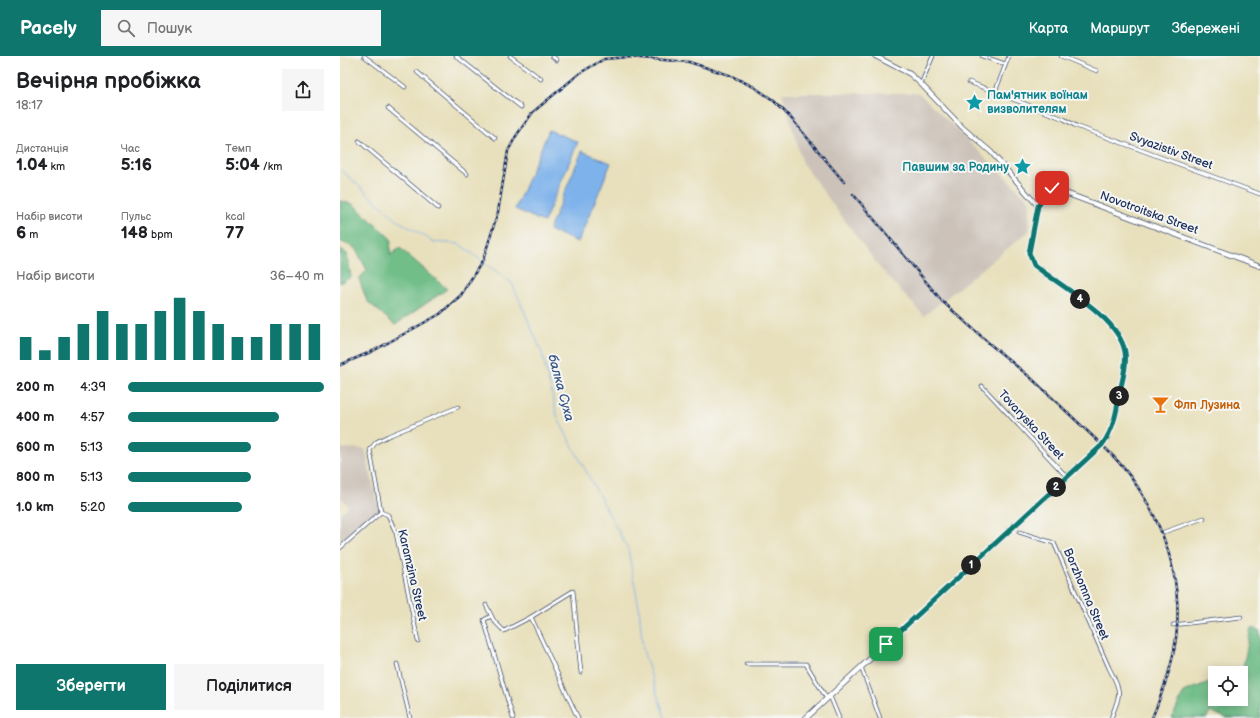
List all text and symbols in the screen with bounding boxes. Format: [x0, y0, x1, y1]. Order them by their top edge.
search box [101, 10, 381, 46]
text: Pacely [20, 17, 77, 40]
icon: search [115, 17, 137, 39]
text: Пошук [147, 19, 192, 38]
text: Карта [1029, 20, 1068, 37]
text: Маршрут [1090, 20, 1150, 37]
text: Збережені [1172, 20, 1240, 37]
text: Вечірня пробіжка [16, 68, 201, 95]
button: share [282, 69, 324, 111]
place label: Пам'ятник воїнам визволителям [987, 88, 1088, 117]
place icon: Пам'ятник воїнам визволителям [964, 92, 984, 112]
text: 18:17 [16, 97, 43, 113]
street label: Svyazistiv Street [1127, 129, 1215, 173]
text: Дистанція [16, 142, 68, 155]
text: Час [121, 142, 140, 155]
text: Темп [225, 142, 251, 155]
text: 1.04 [16, 155, 48, 175]
text: 5:16 [121, 155, 152, 175]
text: 5:04 [225, 155, 260, 175]
place icon: Павшим за Родину [1012, 157, 1032, 177]
text: km [48, 160, 65, 173]
text: /km [260, 160, 282, 173]
place label: Павшим за Родину [902, 160, 1009, 175]
pin [1035, 171, 1069, 205]
icon: check [1041, 177, 1063, 199]
street label: Novotroitska Street [1098, 188, 1200, 238]
text: Набір висоти [16, 210, 83, 223]
text: Пульс [121, 210, 151, 223]
text: kcal [225, 210, 245, 223]
text: 6 [16, 223, 26, 243]
text: 148 [121, 223, 148, 243]
text: 77 [225, 223, 244, 243]
text: m [26, 228, 38, 241]
text: bpm [148, 228, 173, 241]
text: Набір висоти [16, 268, 95, 284]
text: 36–40 m [270, 268, 324, 284]
pin: 4 [1070, 289, 1090, 309]
text: 4 [1077, 292, 1083, 305]
water label: балка Суха [544, 353, 578, 424]
text: 200 m [16, 379, 54, 395]
text: 4:39 [80, 379, 106, 395]
pin: 3 [1109, 386, 1129, 406]
street label: Tovaryska Street [995, 387, 1067, 463]
text: 3 [1116, 389, 1122, 402]
bar icon: Флп Лузина [1151, 395, 1171, 415]
place label: Флп Лузина [1174, 398, 1241, 413]
text: 400 m [16, 409, 54, 425]
text: 4:57 [80, 409, 104, 425]
text: 600 m [16, 439, 55, 455]
text: 5:13 [80, 439, 103, 455]
text: 800 m [16, 469, 55, 485]
text: 5:13 [80, 469, 103, 485]
pin: 2 [1046, 477, 1066, 497]
text: 2 [1053, 480, 1059, 493]
text: 1.0 km [16, 499, 54, 515]
text: 5:20 [80, 499, 105, 515]
street label: Karamzina Street [394, 528, 430, 622]
street label: Borzhomna Street [1060, 546, 1112, 642]
pin: 1 [961, 555, 981, 575]
text: 1 [969, 558, 973, 571]
pin [869, 627, 903, 661]
icon: arrive [875, 633, 897, 655]
button: Зберегти [16, 664, 166, 710]
button: Поділитися [174, 664, 324, 710]
map controls [1208, 666, 1248, 706]
button: locate [1208, 666, 1248, 706]

